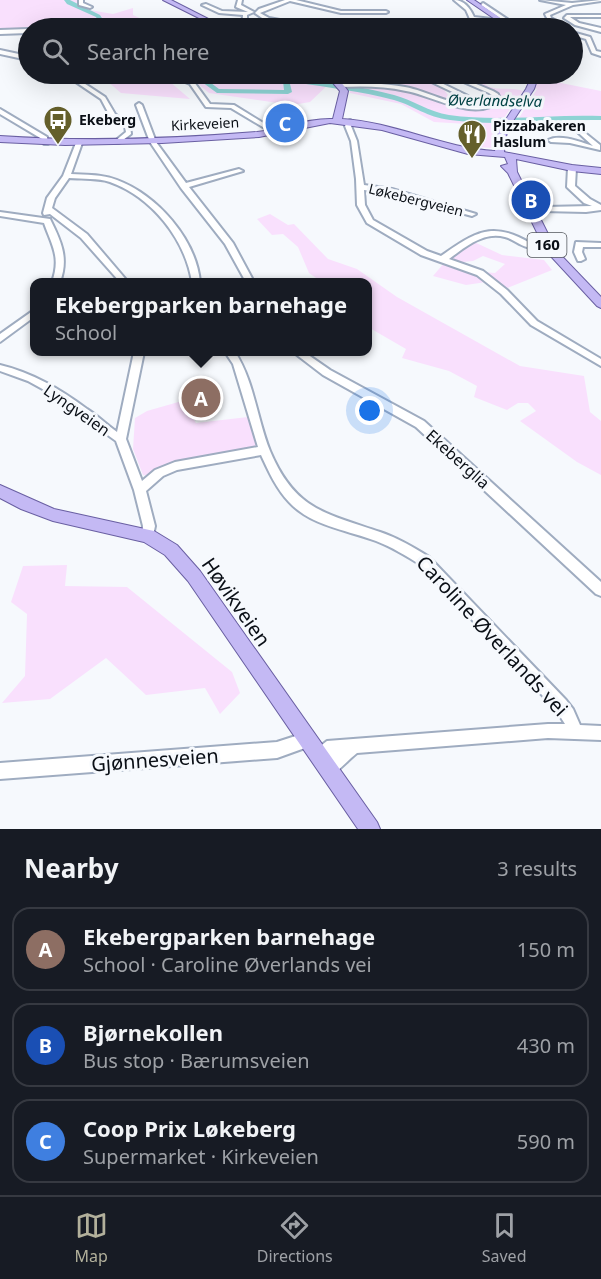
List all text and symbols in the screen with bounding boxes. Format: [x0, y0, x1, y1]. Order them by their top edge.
search box [18, 18, 583, 84]
icon: search [39, 35, 72, 68]
text: Search here [87, 36, 209, 66]
water label: Øverlandselva [448, 89, 543, 111]
pin: C [266, 100, 304, 146]
bus stop icon: Ekeberg [42, 104, 74, 146]
place label: Ekeberg [79, 110, 136, 129]
street label: Kirkeveien [170, 112, 240, 135]
place label: Pizzabakeren Haslum [493, 116, 586, 151]
restaurant icon: Pizzabakeren Haslum [456, 118, 488, 160]
pin: B [512, 178, 550, 222]
street label: Løkebergveien [367, 179, 466, 220]
road number: 160 [528, 233, 566, 257]
popup [30, 278, 372, 356]
text: Ekebergparken barnehage [55, 289, 347, 319]
text: School [55, 319, 117, 346]
pin: A [182, 376, 220, 420]
street label: Lyngveien [39, 379, 115, 441]
your location [355, 396, 384, 425]
street label: Ekeberglia [421, 424, 495, 494]
street label: Caroline Øverlands vei [411, 549, 574, 722]
street label: Høvikveien [196, 552, 277, 652]
street label: Gjønnesveien [90, 742, 220, 777]
text: Nearby [24, 850, 119, 886]
text: 3 results [497, 855, 577, 882]
text: Ekebergparken barnehage [83, 921, 375, 951]
text: A [39, 936, 52, 963]
text: 150 m [517, 936, 575, 963]
text: School · Caroline Øverlands vei [83, 951, 372, 978]
text: Bjørnekollen [83, 1017, 223, 1047]
text: B [39, 1032, 52, 1059]
text: 430 m [517, 1032, 575, 1059]
text: Bus stop · Bærumsveien [83, 1047, 310, 1074]
text: Coop Prix Løkeberg [83, 1113, 296, 1143]
text: C [39, 1128, 52, 1155]
text: 590 m [517, 1128, 575, 1155]
text: Supermarket · Kirkeveien [83, 1143, 319, 1170]
tab: Map [74, 1209, 108, 1267]
tab: Directions [257, 1209, 333, 1267]
tab: Saved [482, 1209, 526, 1267]

